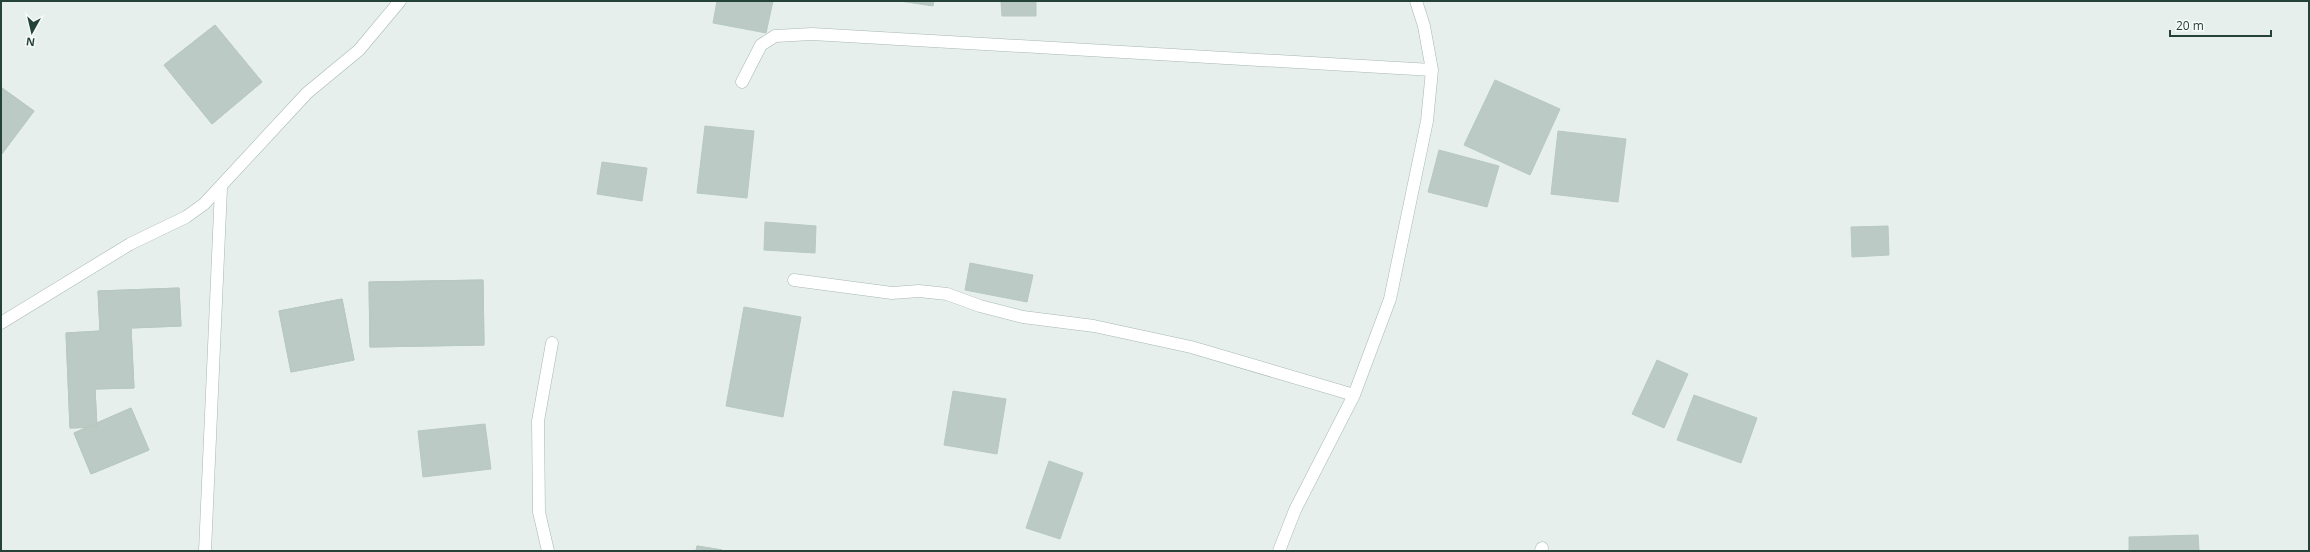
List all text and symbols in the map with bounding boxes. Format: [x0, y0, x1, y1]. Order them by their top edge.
north arrow [12, 12, 52, 52]
scale bar [2170, 12, 2271, 38]
text: 20 m [2176, 17, 2204, 34]
text: N [25, 34, 36, 50]

